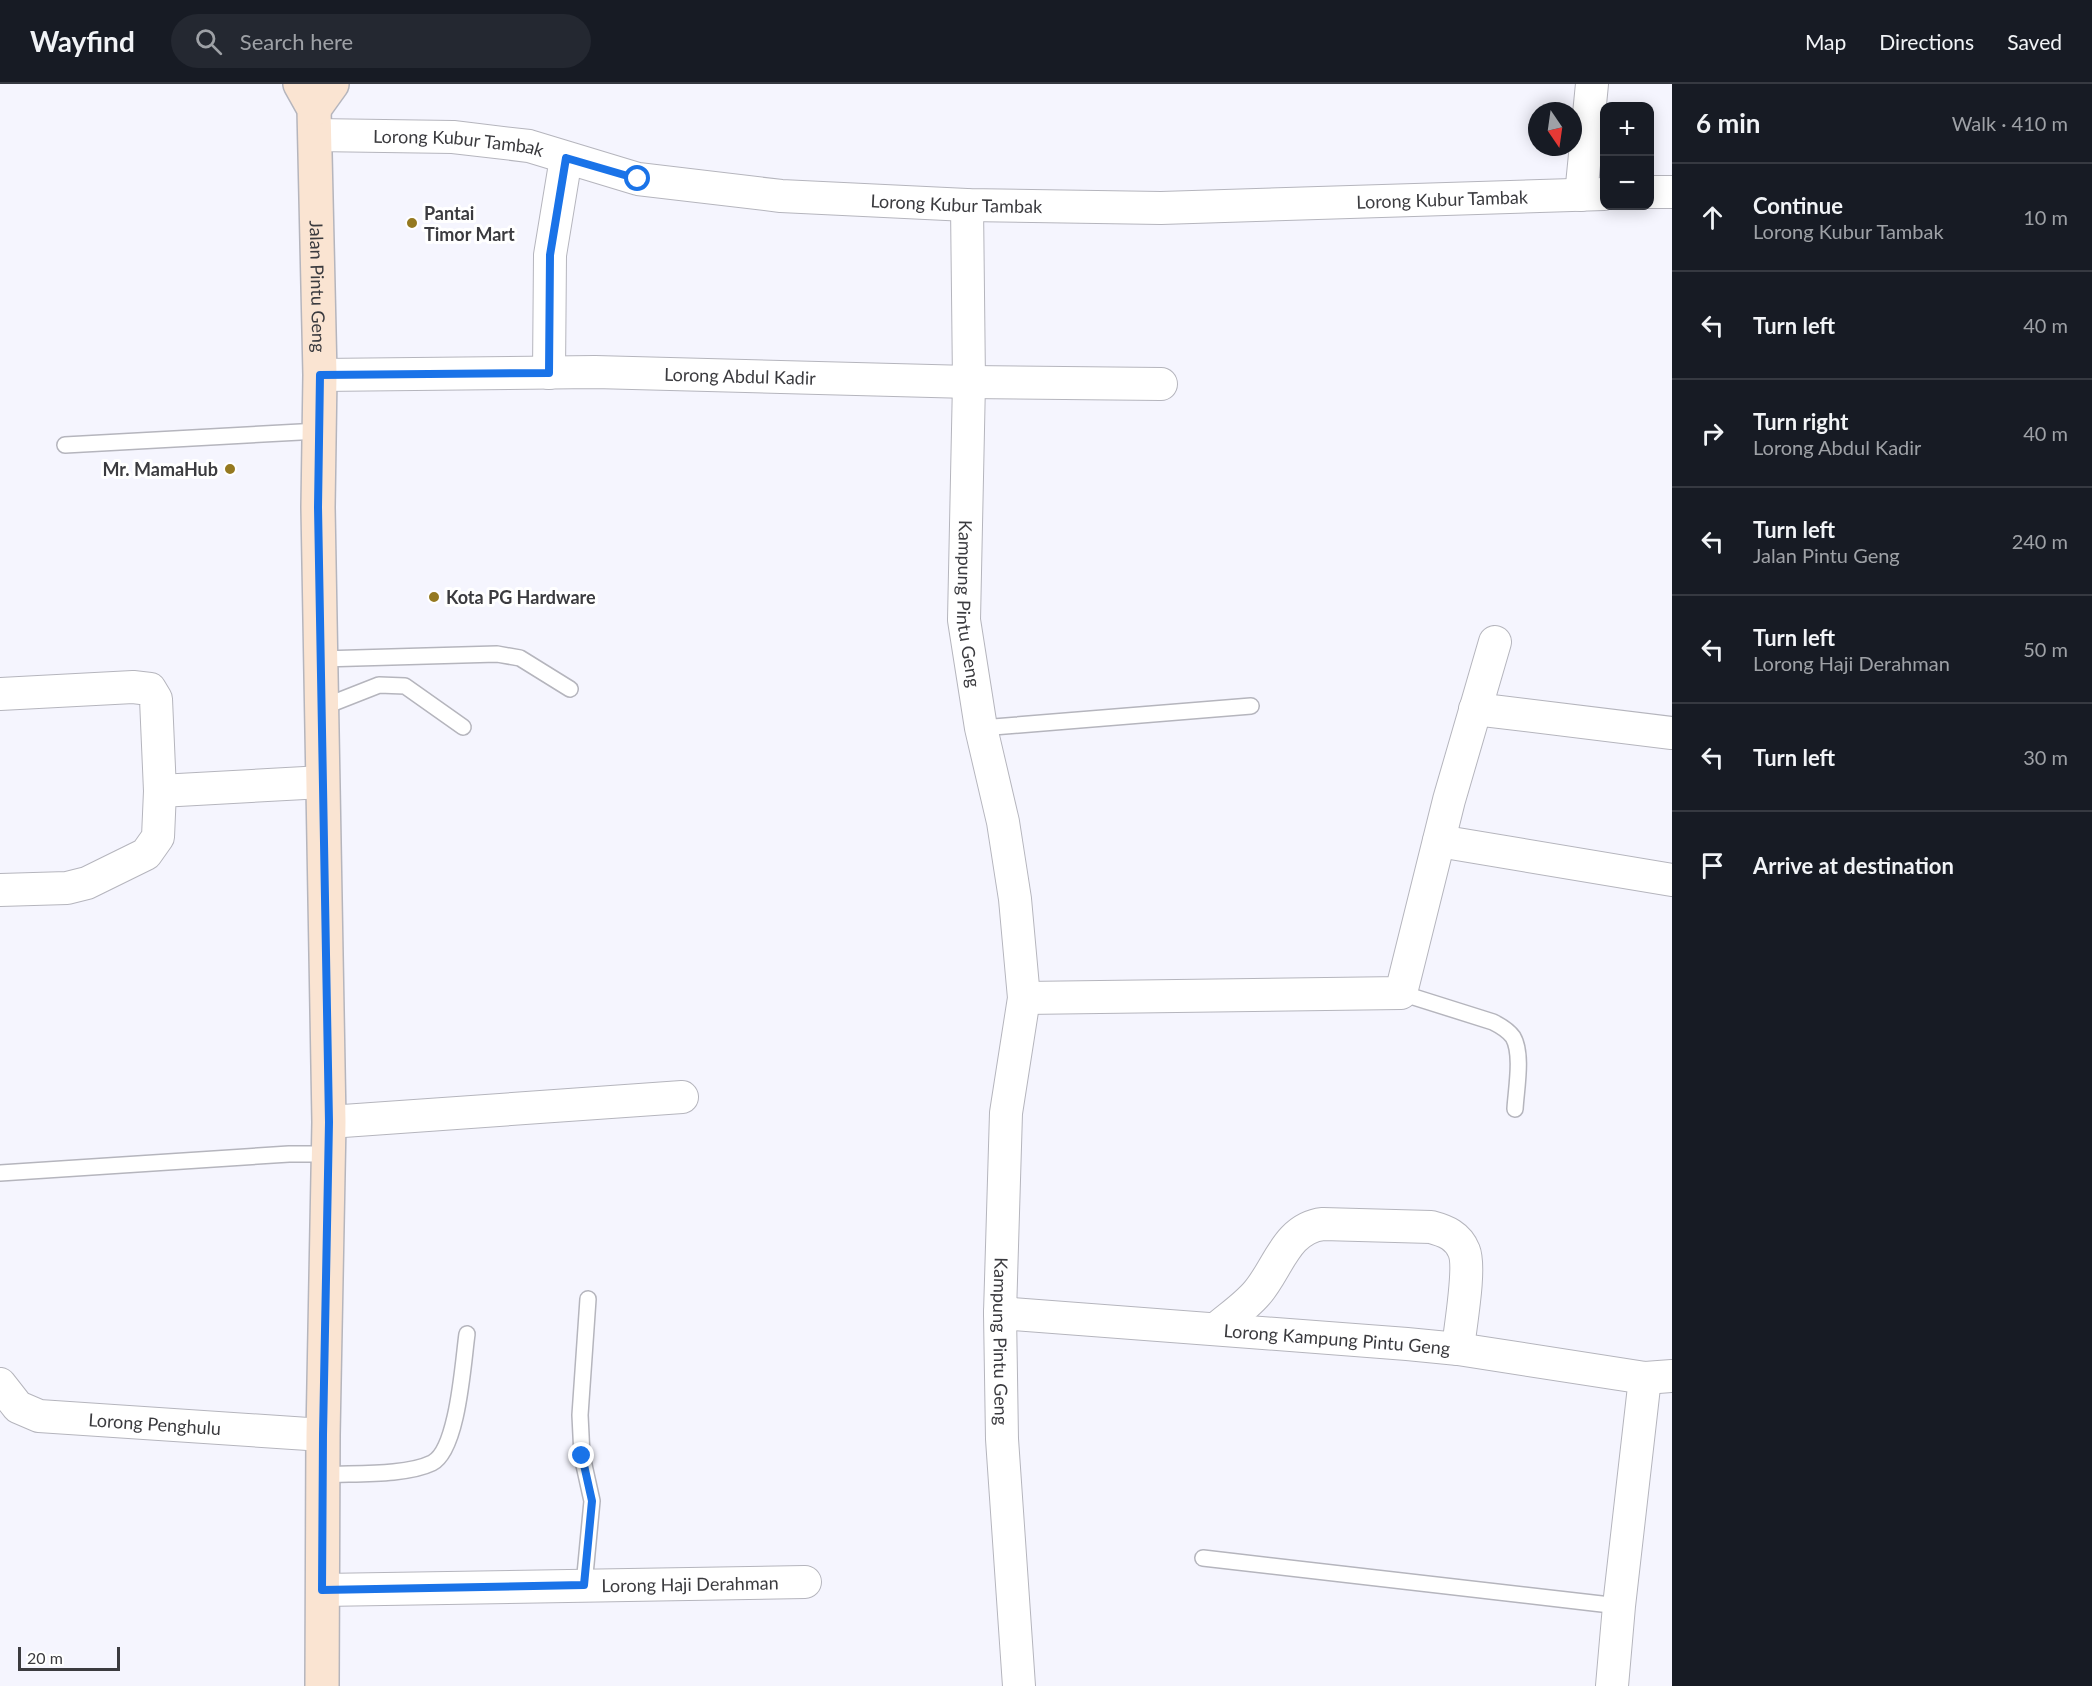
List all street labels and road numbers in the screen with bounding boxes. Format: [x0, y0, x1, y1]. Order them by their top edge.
street label: Lorong Kubur Tambak [373, 125, 548, 161]
street label: Lorong Kubur Tambak [1356, 185, 1529, 213]
street label: Lorong Kubur Tambak [870, 189, 1043, 217]
street label: Jalan Pintu Geng [306, 220, 330, 353]
street label: Lorong Abdul Kadir [664, 363, 816, 389]
street label: Kampung Pintu Geng [953, 520, 985, 689]
street label: Kampung Pintu Geng [989, 1257, 1013, 1425]
street label: Lorong Kampung Pintu Geng [1223, 1319, 1451, 1359]
street label: Lorong Penghulu [88, 1408, 222, 1439]
street label: Lorong Haji Derahman [601, 1571, 779, 1596]

